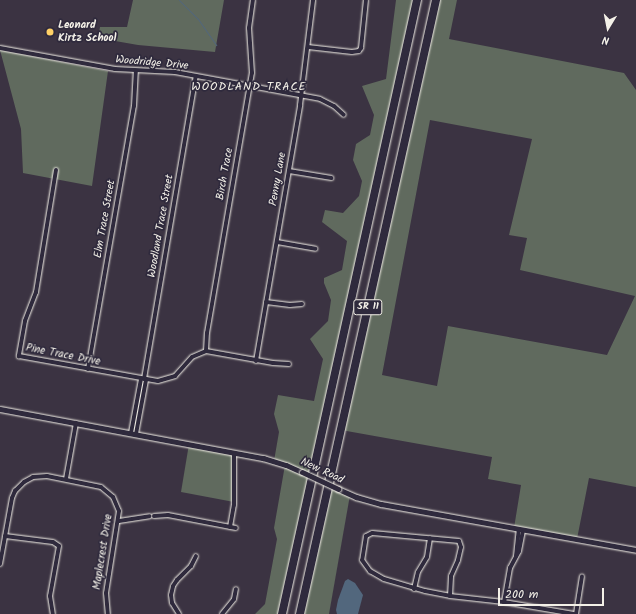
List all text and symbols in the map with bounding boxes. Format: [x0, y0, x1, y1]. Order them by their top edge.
north arrow [588, 8, 628, 48]
place label: Leonard Kirtz School [58, 19, 117, 45]
marker: Leonard Kirtz School [45, 27, 55, 37]
text: N [601, 30, 611, 49]
street label: Woodridge Drive [115, 53, 189, 73]
district label: WOODLAND TRACE [191, 80, 307, 94]
street label: Birch Trace [214, 147, 236, 201]
street label: Penny Lane [267, 151, 289, 207]
street label: Woodland Trace Street [145, 173, 177, 279]
street label: Elm Trace Street [92, 179, 118, 259]
road number: SR 11 [353, 299, 383, 315]
street label: Pine Trace Drive [25, 341, 101, 369]
street label: New Road [298, 455, 346, 487]
street label: Maplecrest Drive [90, 513, 116, 591]
scale bar [500, 580, 606, 606]
text: 200 m [505, 585, 538, 604]

